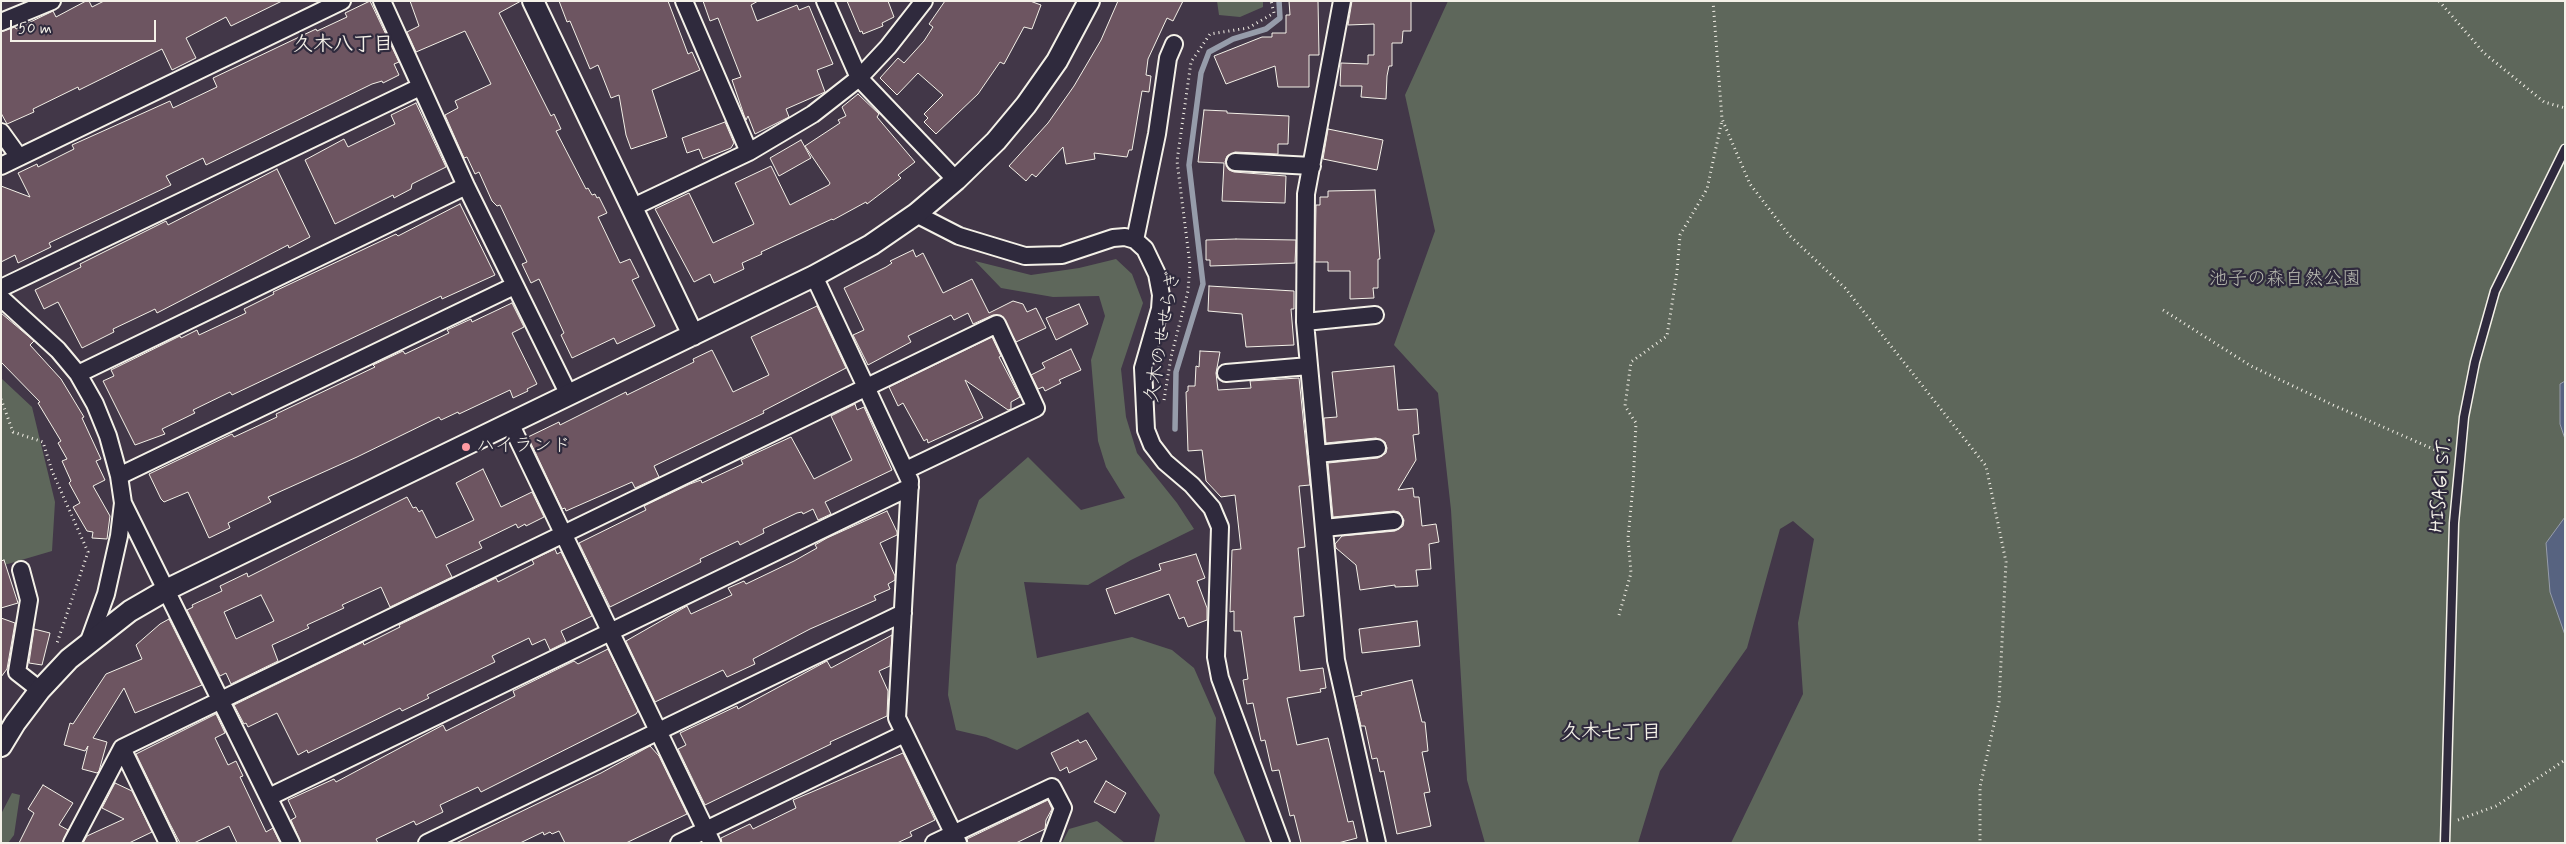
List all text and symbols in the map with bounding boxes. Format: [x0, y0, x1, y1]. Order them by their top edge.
scale bar [12, 10, 159, 42]
text: 50 m [18, 19, 52, 39]
district label: 久木八丁目 [293, 34, 393, 58]
park label: 池子の森自然公園 [2209, 269, 2361, 291]
street label: 久木のせせらぎ [1141, 270, 1187, 404]
place label: ハイランド [476, 436, 571, 458]
street label: HISAGI ST. [2427, 437, 2457, 533]
marker: ハイランド [460, 441, 472, 453]
district label: 久木七丁目 [1561, 722, 1661, 746]

